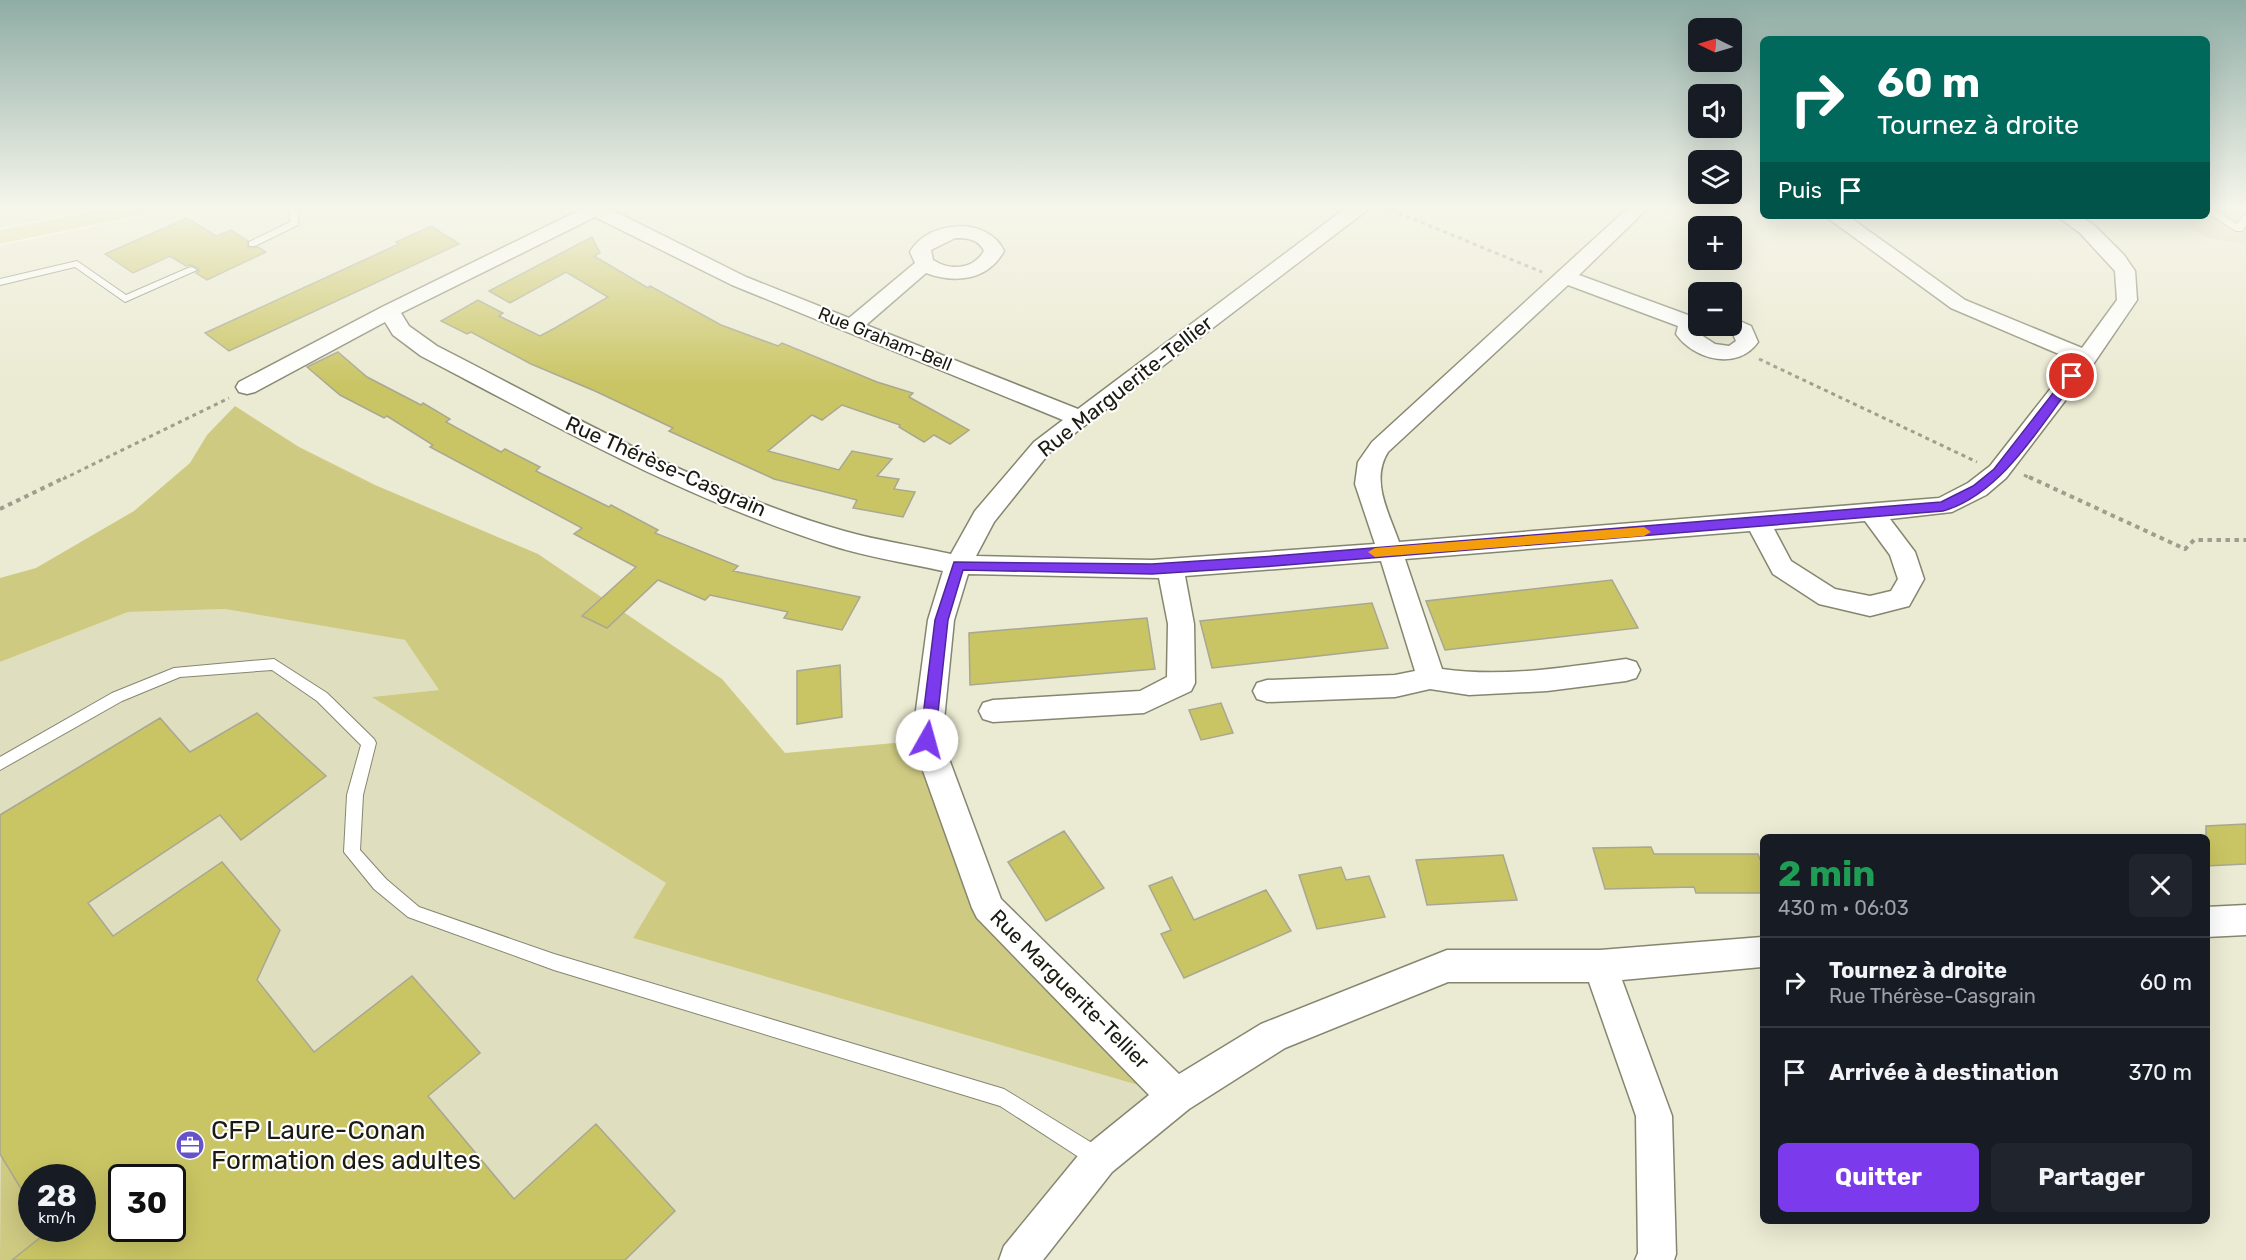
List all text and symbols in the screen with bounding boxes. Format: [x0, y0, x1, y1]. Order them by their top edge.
north arrow [1688, 18, 1742, 72]
map controls [1688, 18, 1742, 336]
text: 60 m [1877, 58, 1980, 108]
icon: right [1778, 60, 1856, 138]
button: sound [1688, 84, 1742, 138]
text: Tournez à droite [1877, 109, 2079, 141]
button: layers [1688, 150, 1742, 204]
icon: arrive [1834, 174, 1867, 207]
text: Puis [1778, 177, 1822, 204]
button: + [1688, 216, 1742, 270]
button: − [1688, 282, 1742, 336]
street label: Rue Graham-Bell [815, 302, 955, 376]
street label: Rue Marguerite-Tellier [1033, 310, 1217, 462]
pin [2046, 350, 2097, 401]
icon: arrive [2055, 359, 2088, 392]
street label: Rue Thérèse-Casgrain [562, 410, 770, 522]
position arrow [895, 708, 959, 772]
text: 2 min [1778, 852, 1876, 895]
button: close [2129, 854, 2192, 917]
text: 430 m · 06:03 [1778, 896, 1909, 920]
street label: Rue Marguerite-Tellier [985, 904, 1155, 1074]
text: Tournez à droite [1829, 957, 2007, 984]
icon: right [1778, 966, 1811, 999]
text: 60 m [2140, 969, 2192, 996]
text: Rue Thérèse-Casgrain [1829, 984, 2036, 1008]
icon: arrive [1778, 1056, 1811, 1089]
text: Arrivée à destination [1829, 1059, 2059, 1086]
text: 370 m [2129, 1059, 2192, 1086]
place label: CFP Laure-Conan Formation des adultes [211, 1115, 481, 1176]
office icon: CFP Laure-Conan Formation des adultes [174, 1129, 206, 1161]
button: Quitter [1778, 1143, 1979, 1212]
button: Partager [1991, 1143, 2192, 1212]
speed limit sign: 30 [108, 1164, 186, 1242]
text: 28 [37, 1178, 77, 1214]
text: km/h [38, 1209, 76, 1227]

